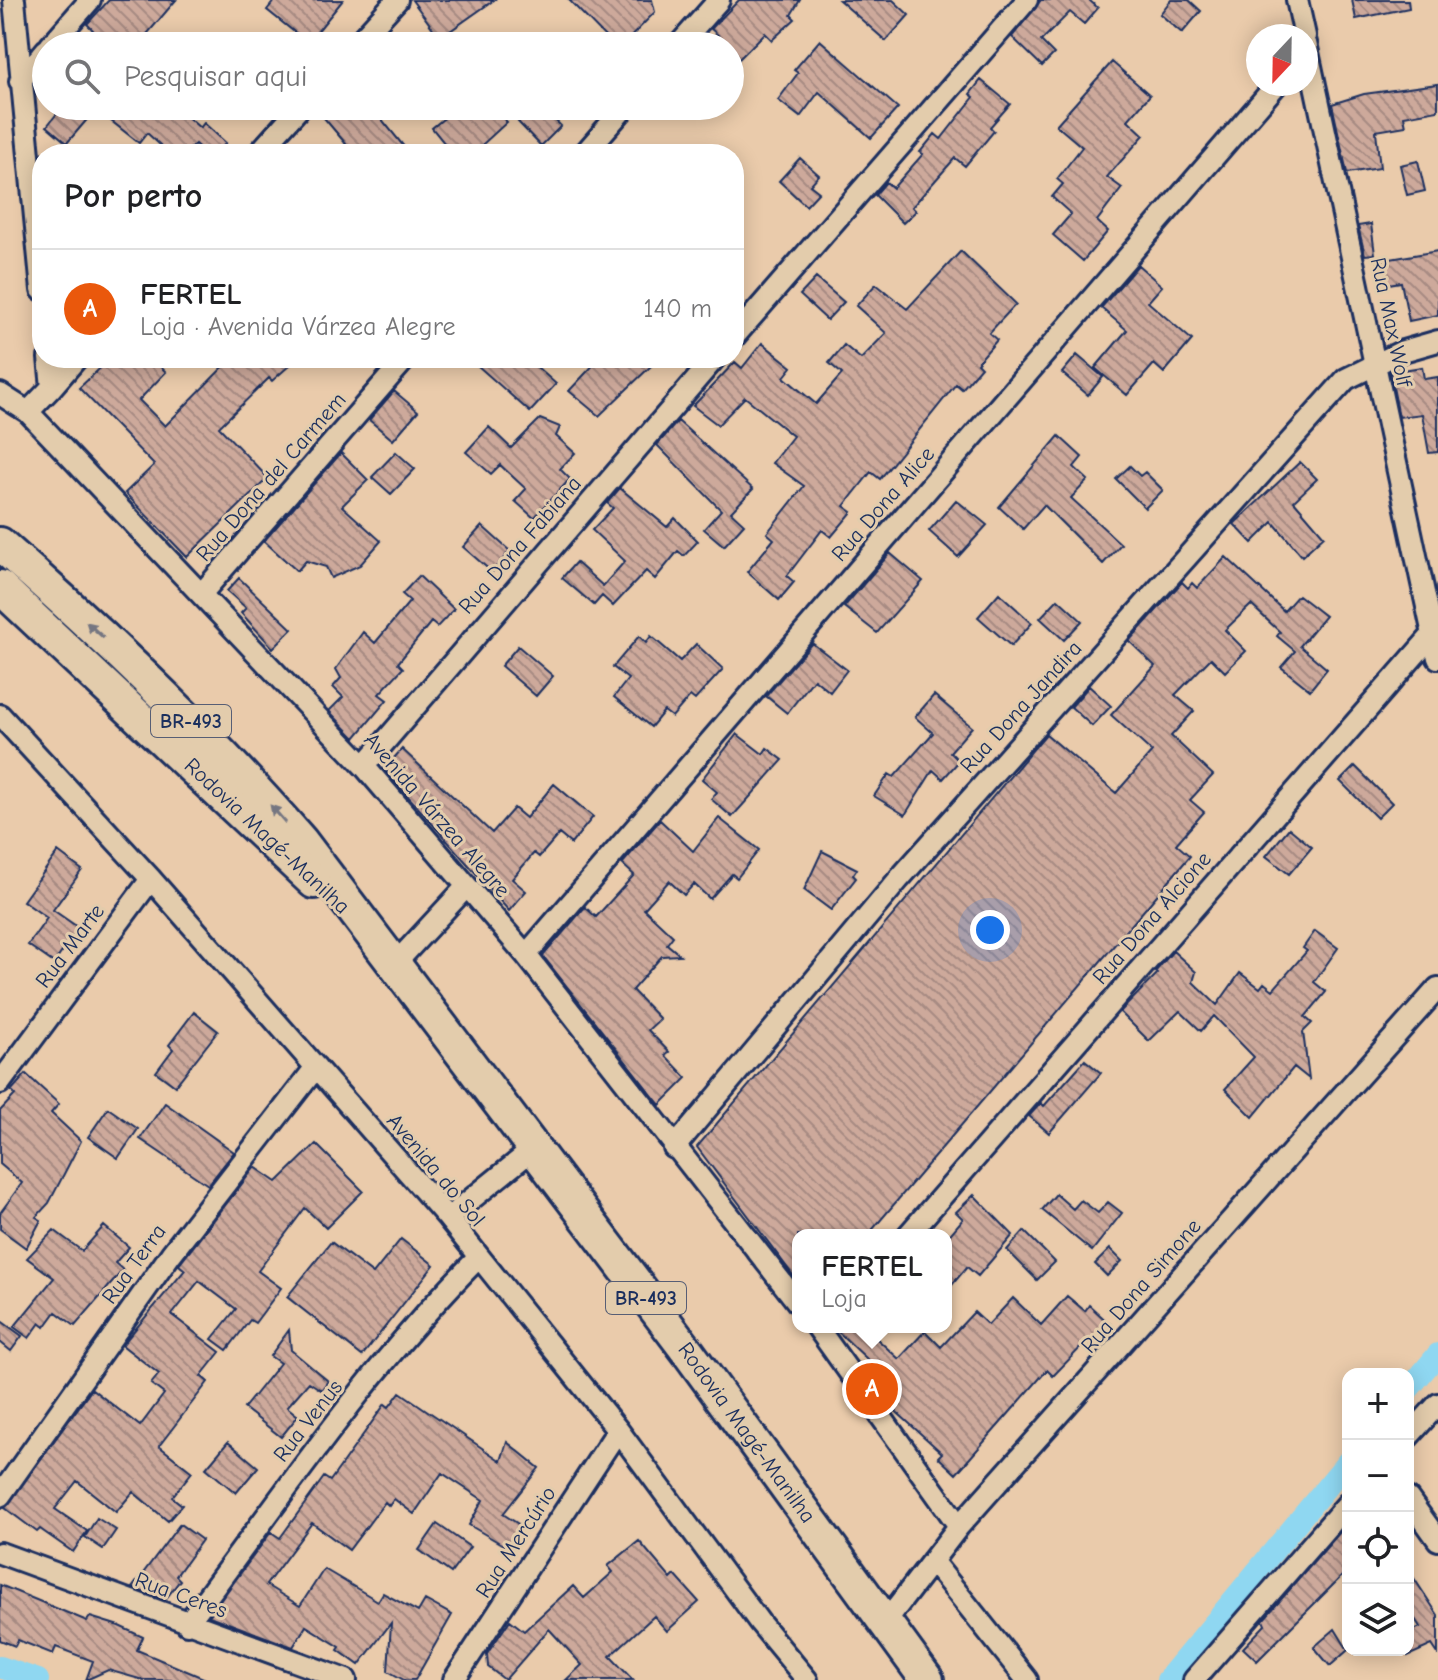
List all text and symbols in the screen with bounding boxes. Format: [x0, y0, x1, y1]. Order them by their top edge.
north arrow [1246, 24, 1318, 96]
search box [32, 32, 744, 120]
icon: search [60, 54, 104, 98]
text: Pesquisar aqui [124, 59, 307, 94]
text: Por perto [64, 176, 202, 216]
street label: Rua Max Wolf [1365, 255, 1418, 391]
text: FERTEL [140, 277, 242, 312]
text: A [83, 294, 97, 324]
text: 140 m [643, 294, 712, 324]
text: Loja · Avenida Várzea Alegre [140, 312, 455, 342]
street label: Rua Dona del Carmem [191, 387, 351, 567]
street label: Rua Dona Alice [826, 441, 940, 567]
street label: Rua Dona Fabiana [453, 471, 587, 619]
one-way arrow [86, 621, 105, 639]
street label: Rua Dona Jandira [955, 635, 1087, 779]
road number: BR-493 [151, 705, 231, 737]
street label: Avenida Várzea Alegre [358, 727, 516, 903]
street label: Rodovia Magé-Manilha [179, 753, 355, 919]
one-way arrow [270, 805, 287, 825]
street label: Rua Dona Alcione [1087, 846, 1217, 990]
street label: Rua Marte [30, 899, 110, 993]
your location [970, 910, 1010, 950]
street label: Avenida do Sol [381, 1108, 491, 1232]
street label: Rua Dona Simone [1076, 1213, 1206, 1359]
street label: Rua Terra [96, 1219, 172, 1309]
popup [792, 1229, 952, 1333]
text: FERTEL [821, 1249, 923, 1284]
road number: BR-493 [606, 1282, 686, 1314]
text: Loja [821, 1284, 867, 1314]
street label: Rodovia Magé-Manilha [672, 1337, 821, 1528]
pin: A [846, 1359, 898, 1419]
map controls [1342, 1368, 1414, 1656]
button: + [1342, 1368, 1414, 1440]
street label: Rua Venus [268, 1375, 348, 1467]
button: − [1342, 1440, 1414, 1512]
street label: Rua Mercúrio [470, 1481, 562, 1603]
button: locate [1342, 1512, 1414, 1584]
street label: Rua Ceres [131, 1566, 231, 1624]
button: layers [1342, 1584, 1414, 1656]

